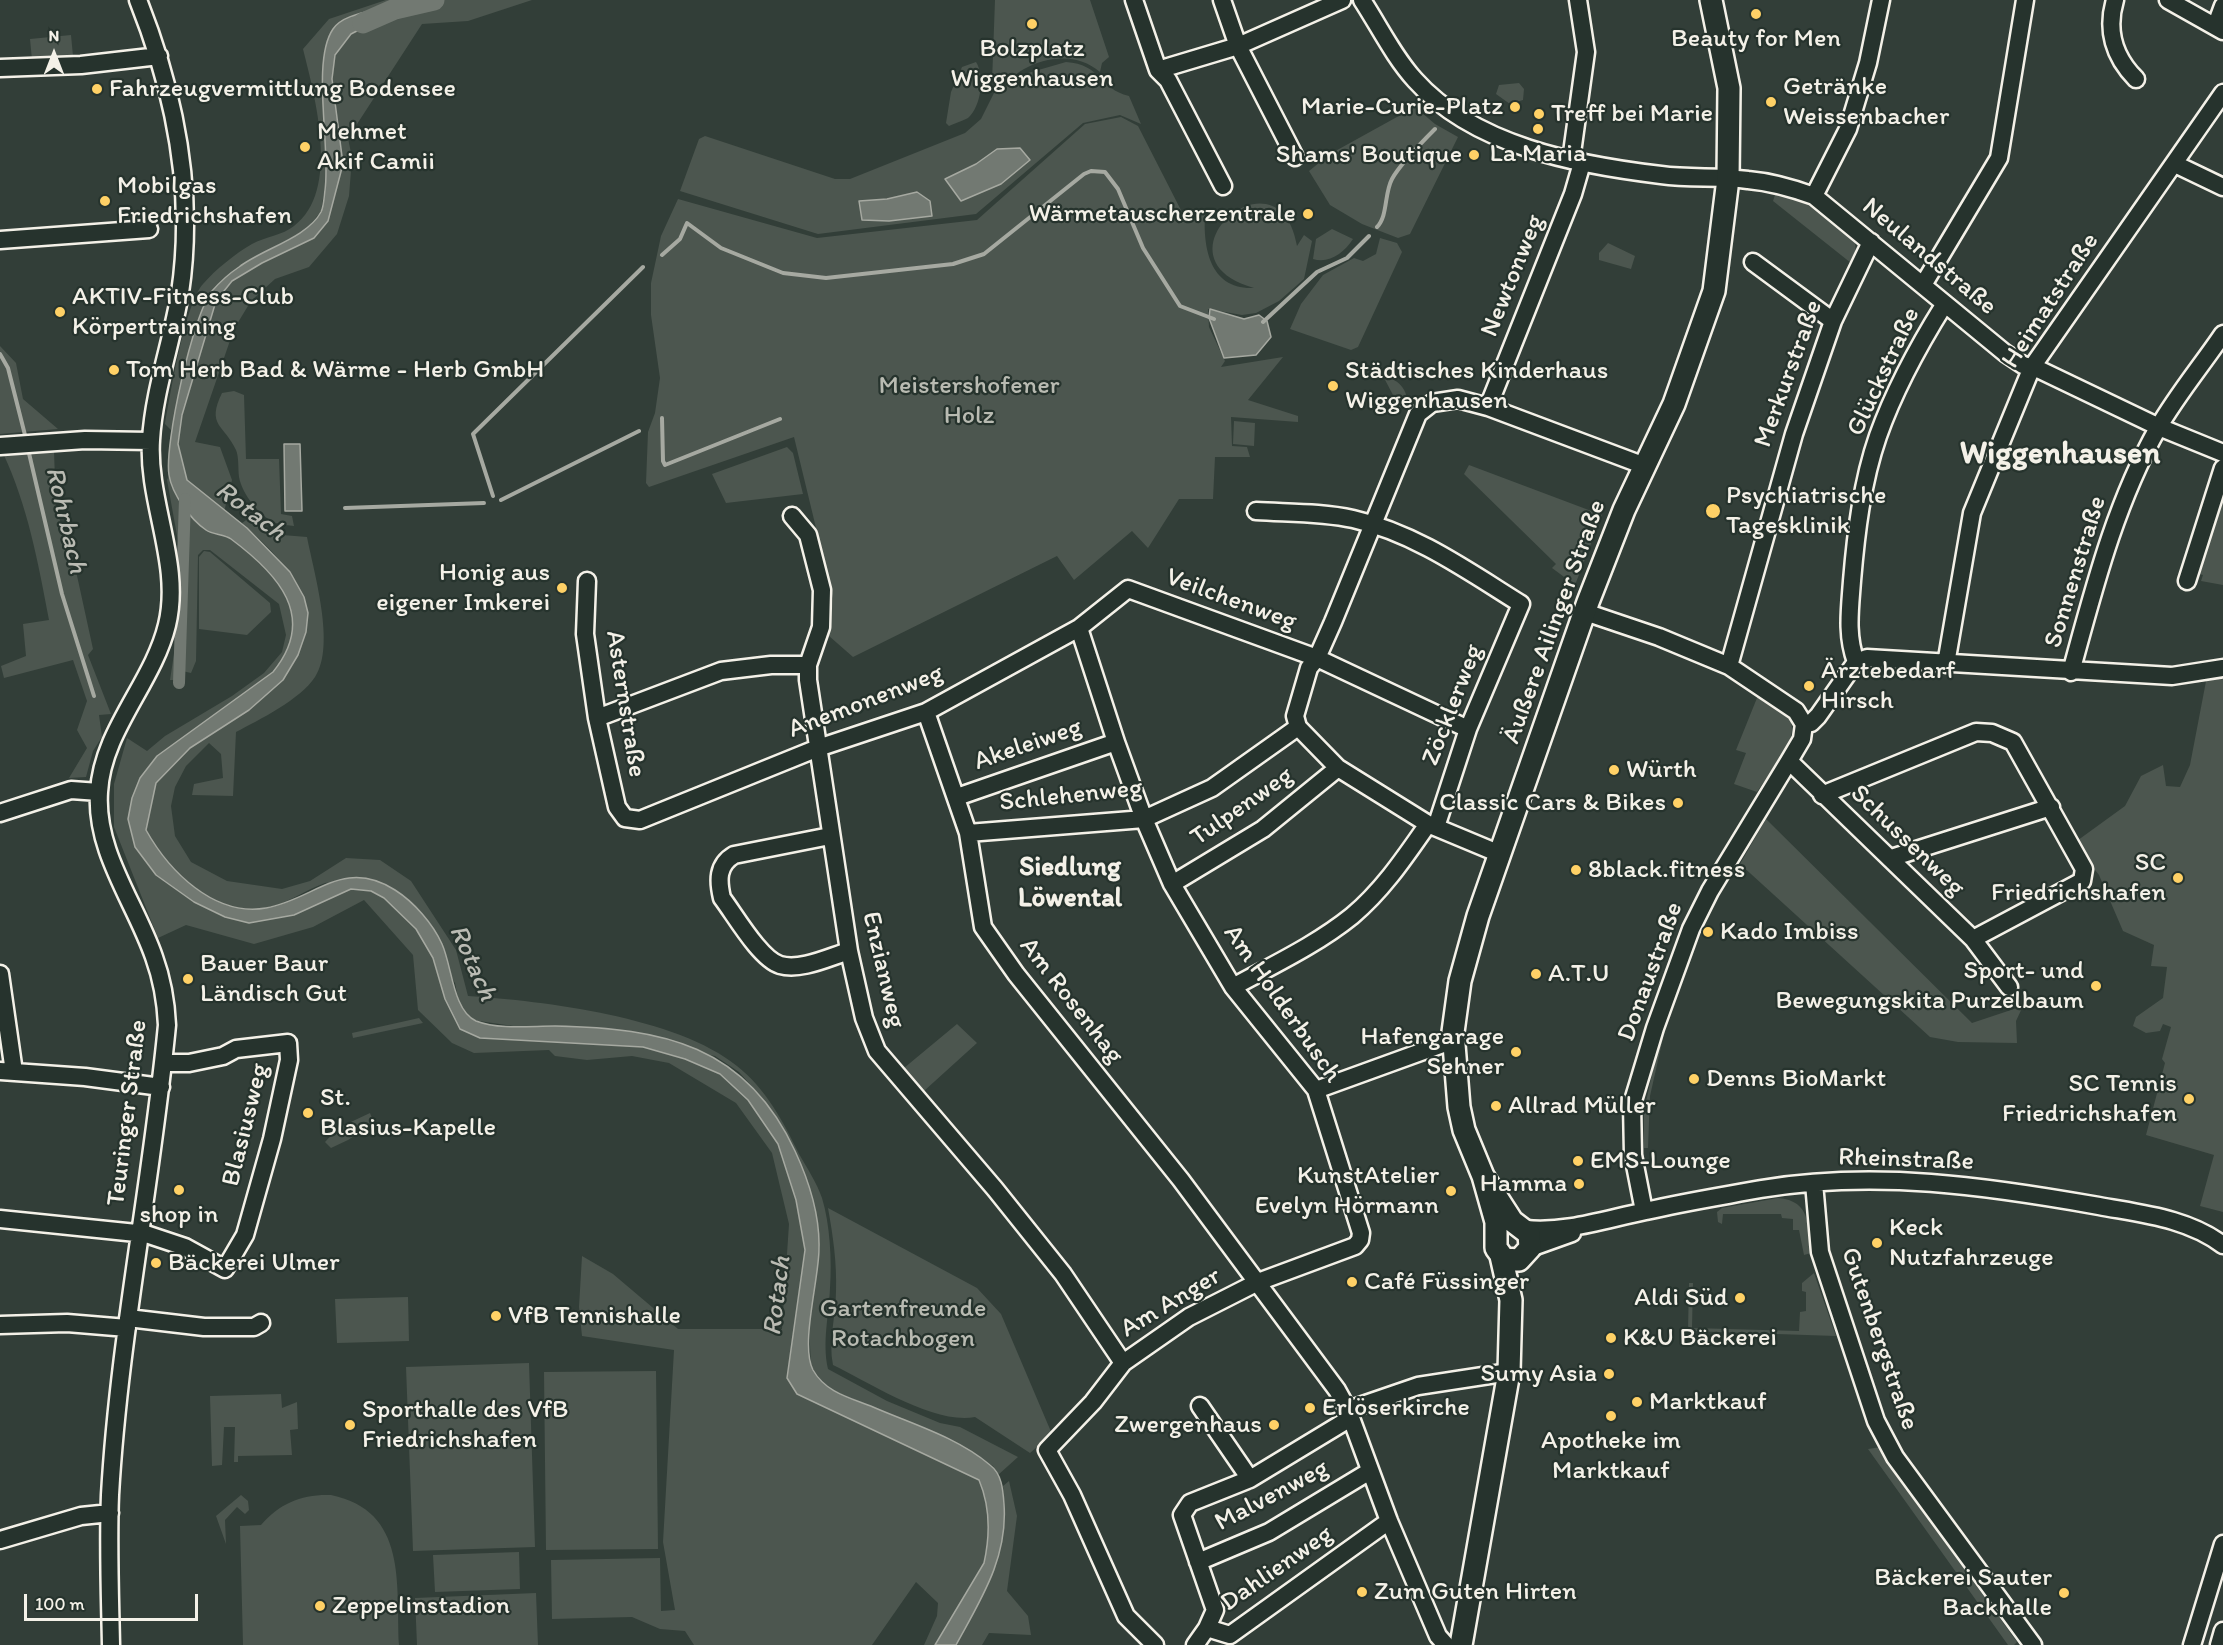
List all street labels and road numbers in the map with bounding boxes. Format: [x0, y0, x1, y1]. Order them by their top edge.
street label: Neulandstraße [1855, 192, 2003, 322]
street label: Newtonweg [1474, 210, 1552, 342]
street label: Heimatstraße [1996, 227, 2106, 375]
street label: Merkurstraße [1748, 296, 1830, 452]
street label: Glückstraße [1841, 303, 1927, 441]
street label: Sonnenstraße [2038, 492, 2114, 652]
street label: Äußere Ailinger Straße [1496, 496, 1614, 748]
street label: Veilchenweg [1161, 562, 1301, 638]
street label: Asternstraße [598, 628, 652, 780]
street label: Zöcklerweg [1416, 640, 1490, 770]
street label: Anemonenweg [784, 658, 948, 746]
street label: Akeleiweg [970, 712, 1086, 778]
street label: Tulpenweg [1185, 760, 1299, 854]
street label: Schlehenweg [998, 773, 1144, 819]
street label: Schussenweg [1843, 779, 1971, 903]
street label: Donaustraße [1611, 898, 1691, 1046]
street label: Enzianweg [854, 909, 912, 1031]
street label: Am Holderbusch [1216, 919, 1348, 1089]
street label: Am Rosenhag [1012, 932, 1130, 1070]
street label: Teuringer Straße [101, 1018, 155, 1208]
street label: Blasiusweg [216, 1060, 276, 1190]
street label: Rheinstraße [1838, 1142, 1974, 1178]
street label: Gutenbergstraße [1833, 1244, 1925, 1434]
street label: Am Anger [1115, 1261, 1227, 1345]
street label: Malvenweg [1210, 1453, 1334, 1539]
street label: Dahlienweg [1215, 1519, 1339, 1619]

